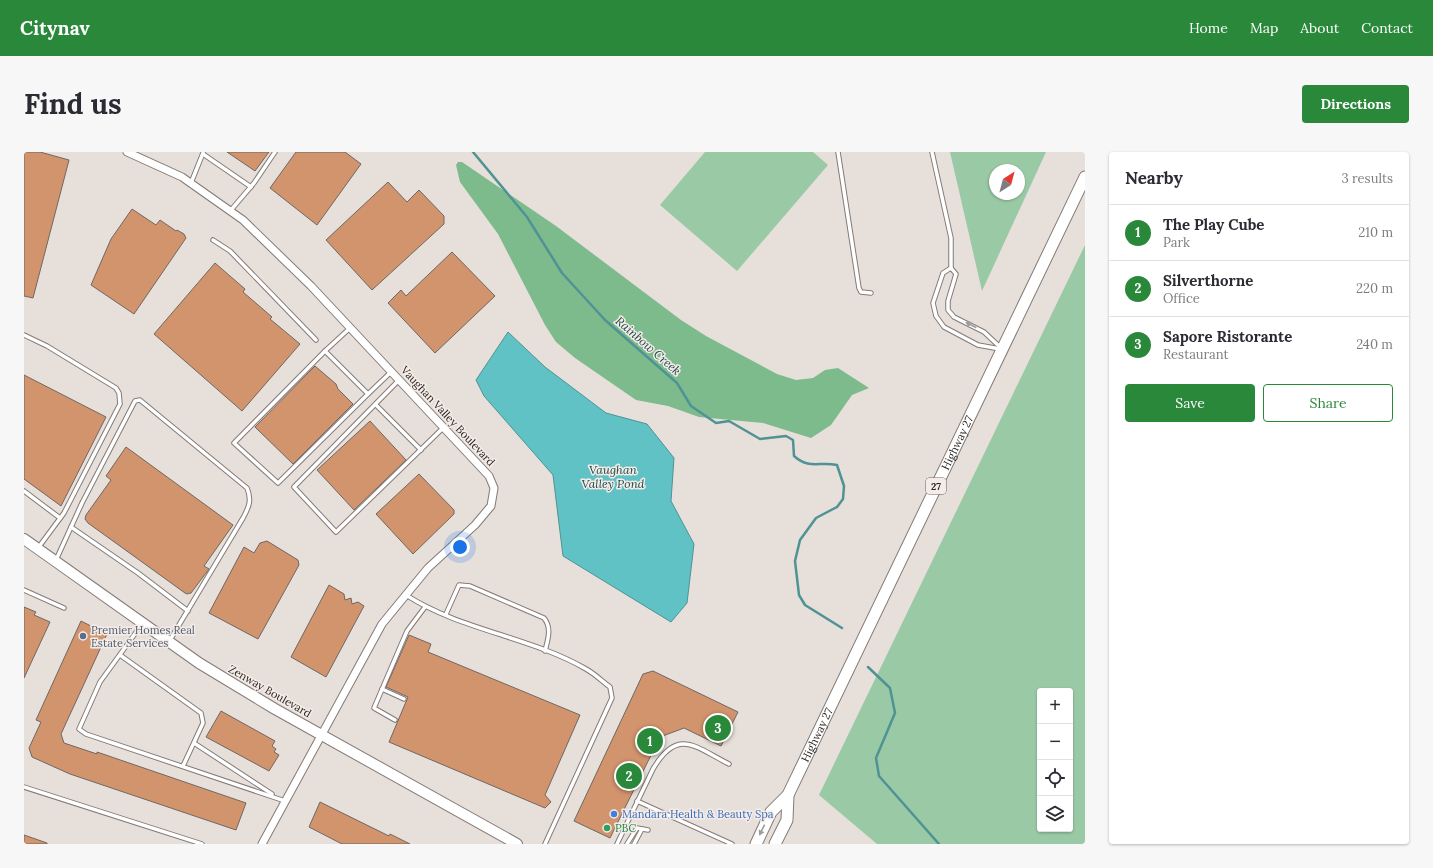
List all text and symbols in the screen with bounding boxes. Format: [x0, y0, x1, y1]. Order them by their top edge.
text: Citynav [20, 16, 90, 40]
text: Home [1189, 19, 1228, 37]
text: Map [1250, 19, 1278, 37]
text: About [1300, 19, 1339, 37]
text: Contact [1361, 19, 1413, 37]
button: Directions [1302, 85, 1409, 123]
text: Find us [24, 86, 122, 122]
north arrow [989, 164, 1025, 200]
text: Nearby [1125, 167, 1183, 189]
text: 3 results [1341, 170, 1393, 187]
text: The Play Cube [1163, 215, 1264, 234]
text: 1 [1135, 224, 1141, 241]
text: 210 m [1358, 224, 1393, 241]
text: Park [1163, 234, 1190, 251]
text: Silverthorne [1163, 271, 1253, 290]
text: 2 [1135, 280, 1141, 297]
text: 220 m [1356, 280, 1393, 297]
text: Office [1163, 290, 1200, 307]
water label: Rainbow Creek [613, 313, 684, 378]
one-way arrow [965, 322, 977, 329]
text: Sapore Ristorante [1163, 327, 1292, 346]
text: 3 [1134, 336, 1142, 353]
text: 240 m [1356, 336, 1393, 353]
text: Restaurant [1163, 346, 1229, 363]
street label: Vaughan Valley Boulevard [397, 362, 498, 469]
button: Save [1125, 384, 1255, 422]
button: Share [1263, 384, 1393, 422]
street label: Highway 27 [938, 414, 976, 472]
water label: Vaughan Valley Pond [582, 462, 645, 491]
road number: 27 [926, 478, 946, 494]
your location [450, 537, 470, 557]
place label: Premier Homes Real Estate Services [91, 623, 195, 650]
marker: Premier Homes Real Estate Services [78, 631, 88, 641]
street label: Zenway Boulevard [226, 662, 314, 721]
map controls [1037, 688, 1073, 832]
button: + [1037, 688, 1073, 724]
street label: Highway 27 [798, 706, 836, 764]
pin: 3 [705, 713, 731, 743]
button: − [1037, 724, 1073, 760]
pin: 1 [637, 726, 663, 756]
button: locate [1037, 760, 1073, 796]
pin: 2 [616, 761, 642, 791]
button: layers [1037, 796, 1073, 832]
place label: Mandara Health & Beauty Spa [622, 807, 774, 821]
marker: Mandara Health & Beauty Spa [609, 809, 619, 819]
place label: PBC [615, 821, 636, 835]
marker: PBC [602, 823, 612, 833]
one-way arrow [759, 824, 765, 836]

